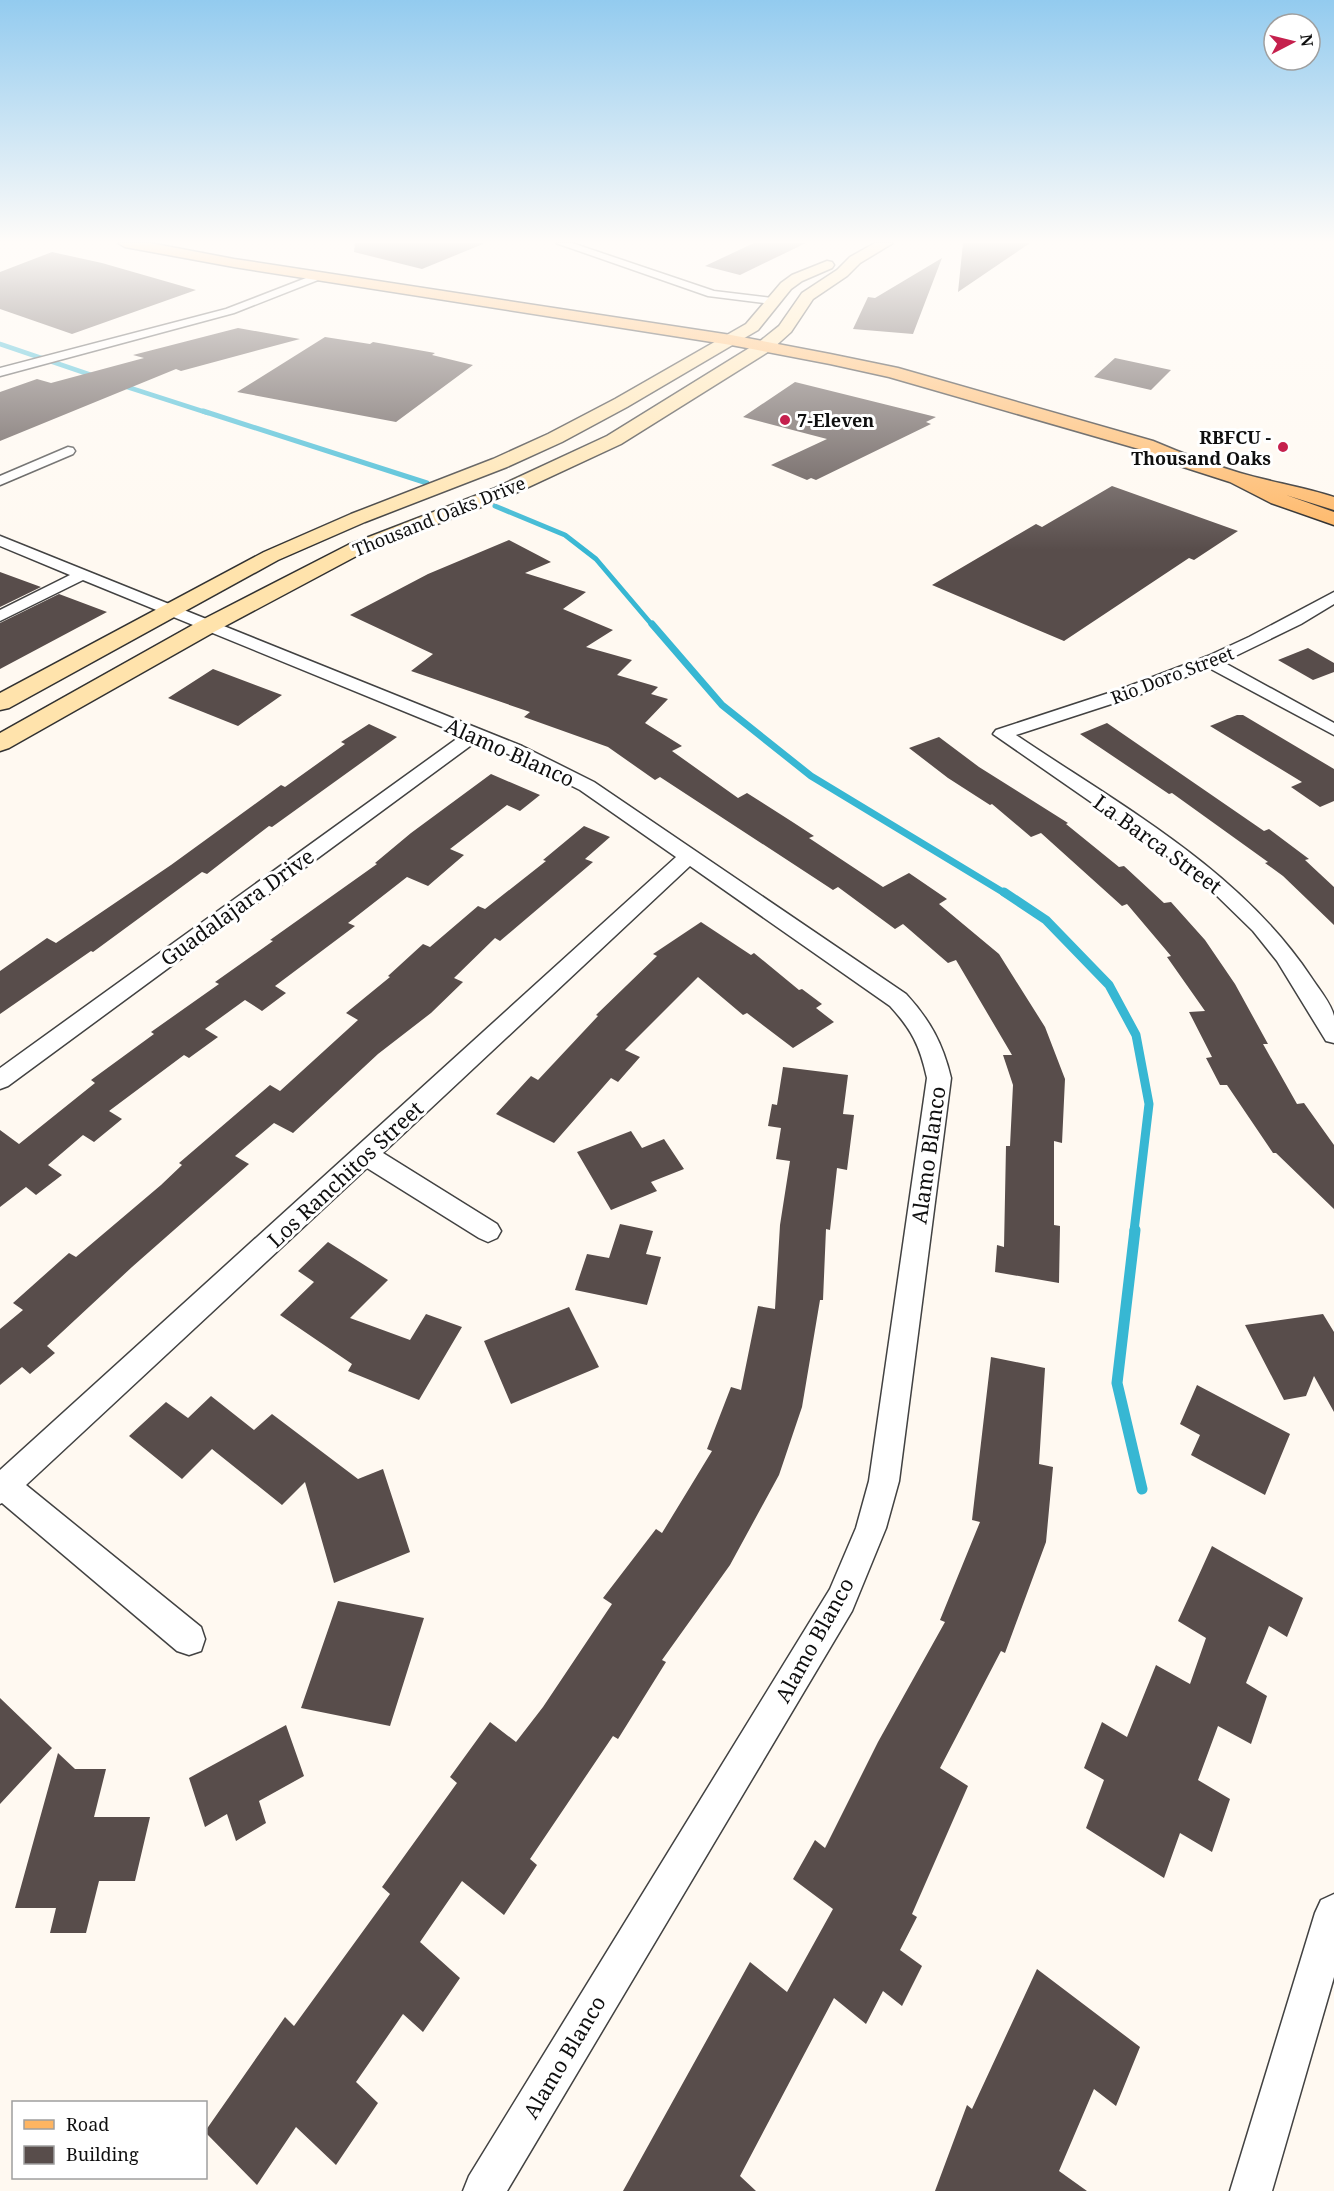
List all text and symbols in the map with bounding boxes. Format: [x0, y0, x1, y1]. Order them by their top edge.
north arrow [1262, 12, 1322, 72]
text: N [1295, 33, 1319, 48]
place label: 7-Eleven [797, 408, 874, 432]
marker: 7-Eleven [778, 413, 792, 427]
place label: RBFCU - Thousand Oaks [1131, 425, 1271, 470]
marker: RBFCU - Thousand Oaks [1276, 440, 1290, 454]
street label: Thousand Oaks Drive [349, 470, 529, 562]
street label: Rio Doro Street [1107, 641, 1237, 709]
street label: Alamo Blanco [441, 711, 579, 793]
street label: La Barca Street [1088, 788, 1228, 900]
street label: Guadalajara Drive [155, 842, 319, 972]
street label: Alamo Blanco [904, 1084, 952, 1226]
street label: Los Ranchitos Street [261, 1095, 429, 1253]
street label: Alamo Blanco [768, 1573, 860, 1707]
street label: Alamo Blanco [516, 1990, 612, 2124]
legend [12, 2101, 207, 2179]
text: Road [66, 2112, 109, 2136]
text: Building [66, 2142, 139, 2166]

